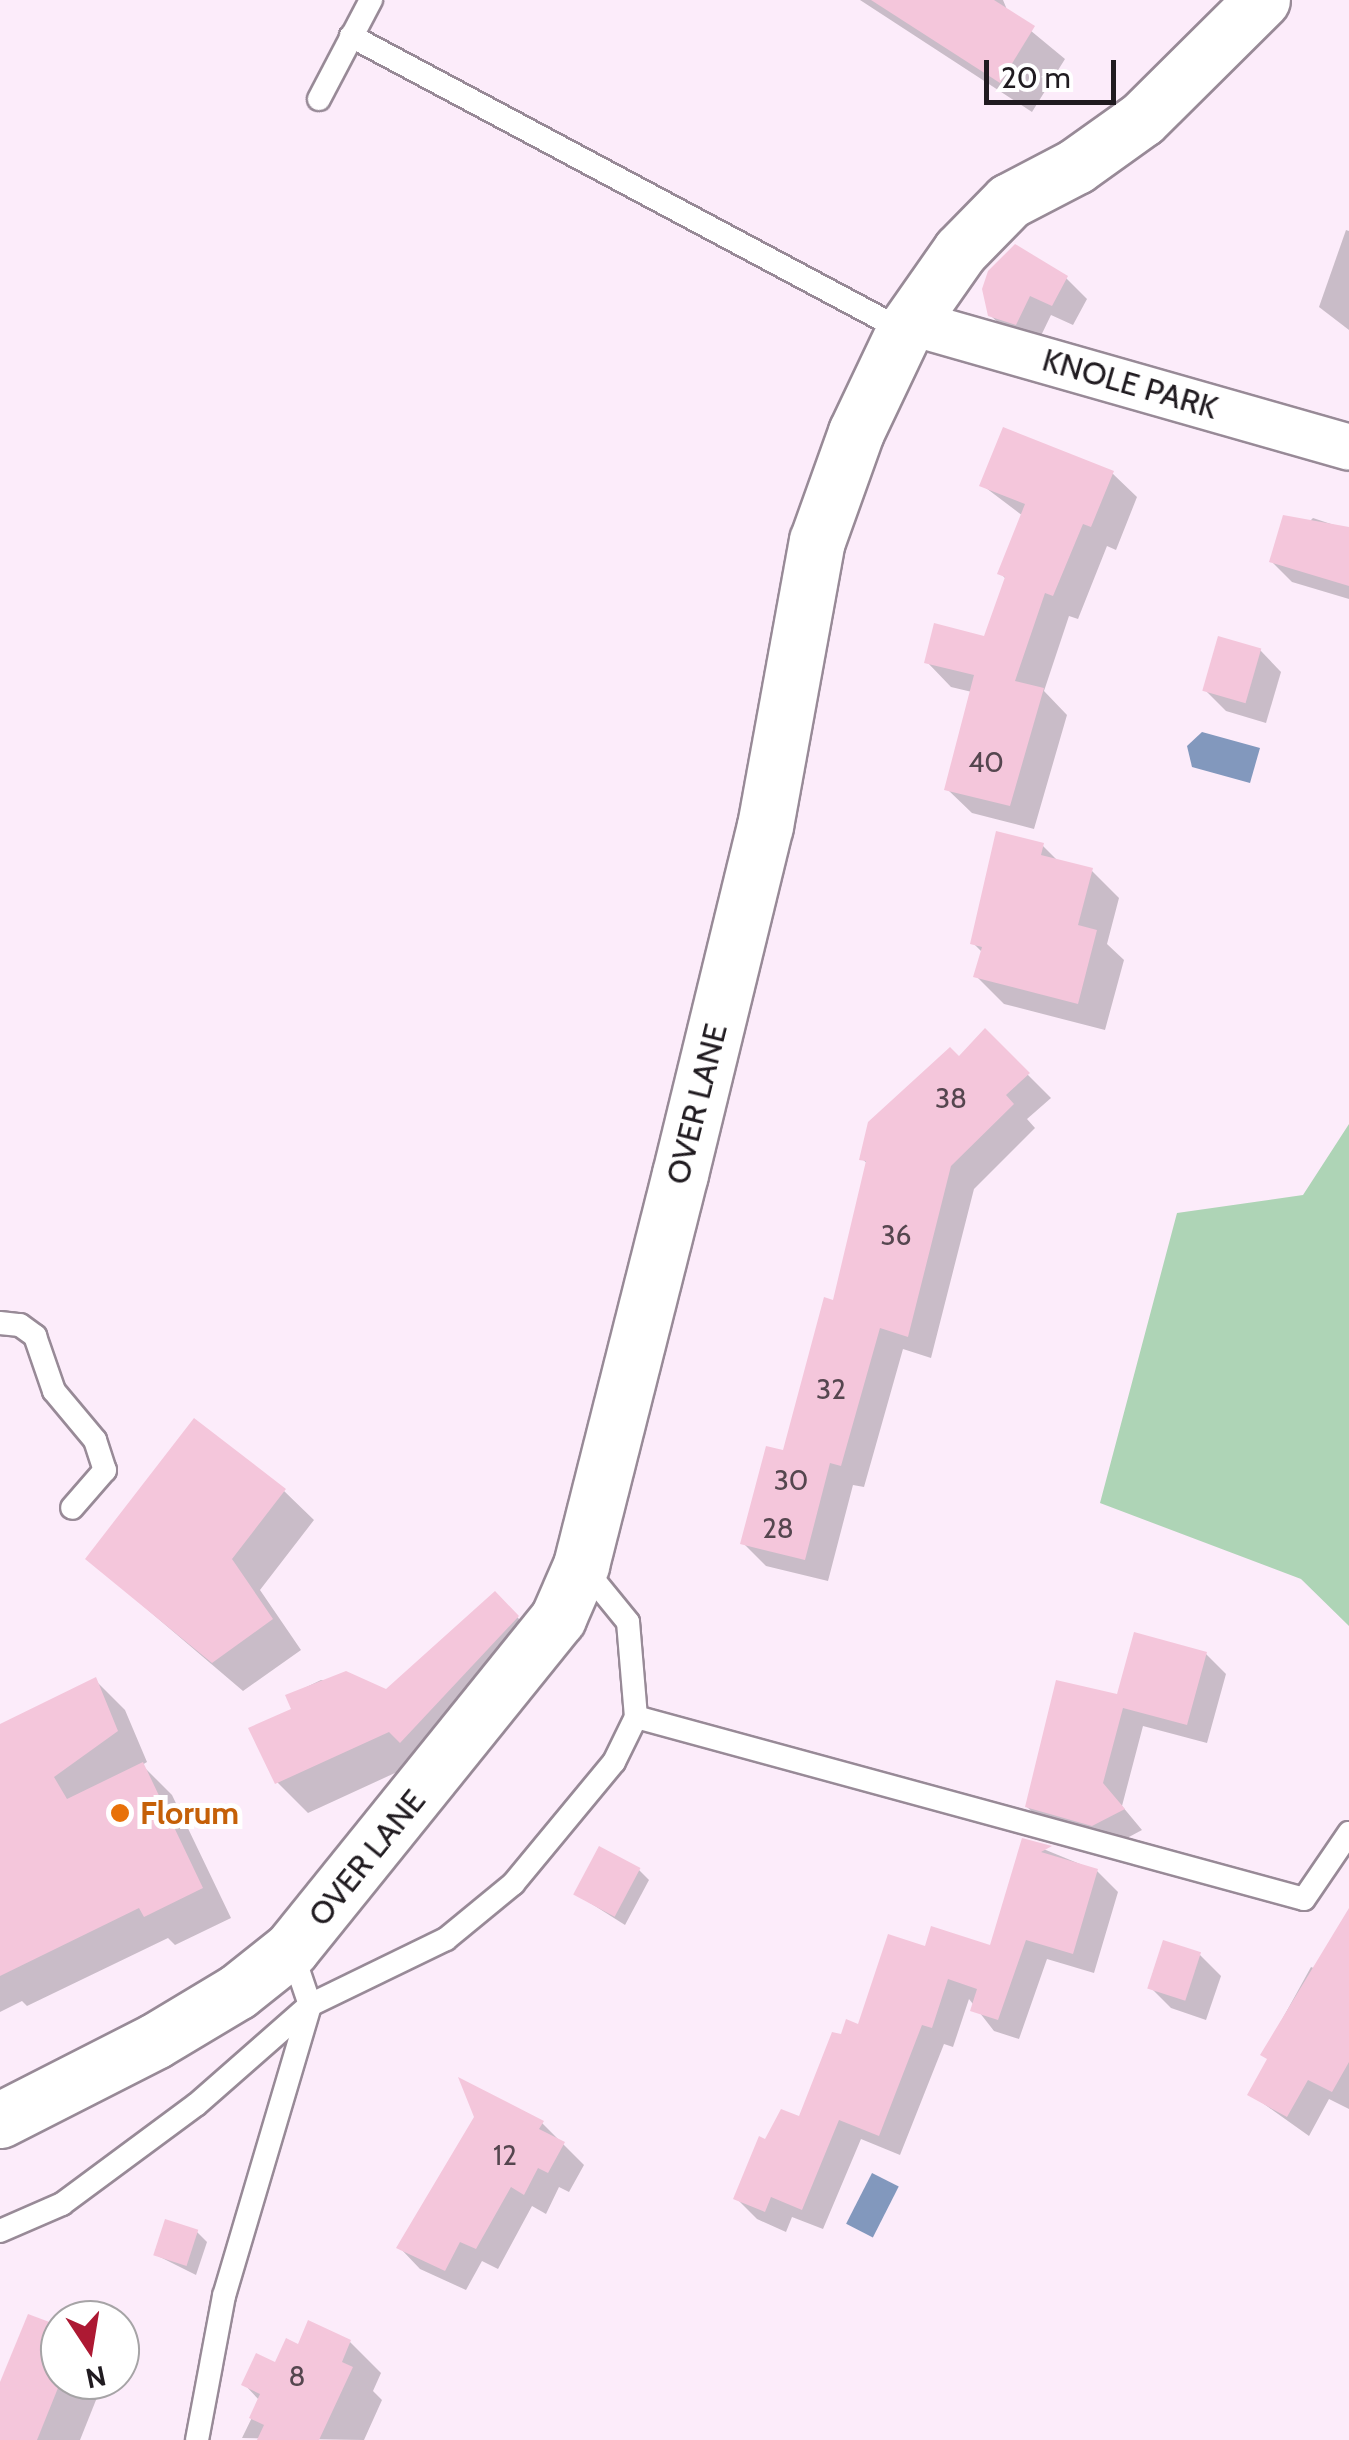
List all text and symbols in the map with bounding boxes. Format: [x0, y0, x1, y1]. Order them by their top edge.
scale bar [989, 40, 1122, 102]
text: 20 m [1001, 59, 1071, 96]
street label: KNOLE PARK [1038, 341, 1222, 427]
house number: 40 [968, 745, 1004, 779]
street label: OVER LANE [659, 1020, 735, 1188]
house number: 38 [935, 1081, 967, 1115]
house number: 36 [880, 1218, 912, 1252]
house number: 32 [816, 1372, 846, 1406]
house number: 30 [774, 1463, 808, 1497]
house number: 28 [762, 1511, 794, 1545]
street label: OVER LANE [300, 1782, 434, 1934]
place label: Florum [140, 1794, 239, 1832]
marker: Florum [109, 1802, 131, 1824]
house number: 12 [493, 2138, 517, 2172]
north arrow [40, 2300, 140, 2400]
text: N [83, 2359, 109, 2396]
house number: 8 [289, 2359, 305, 2393]

